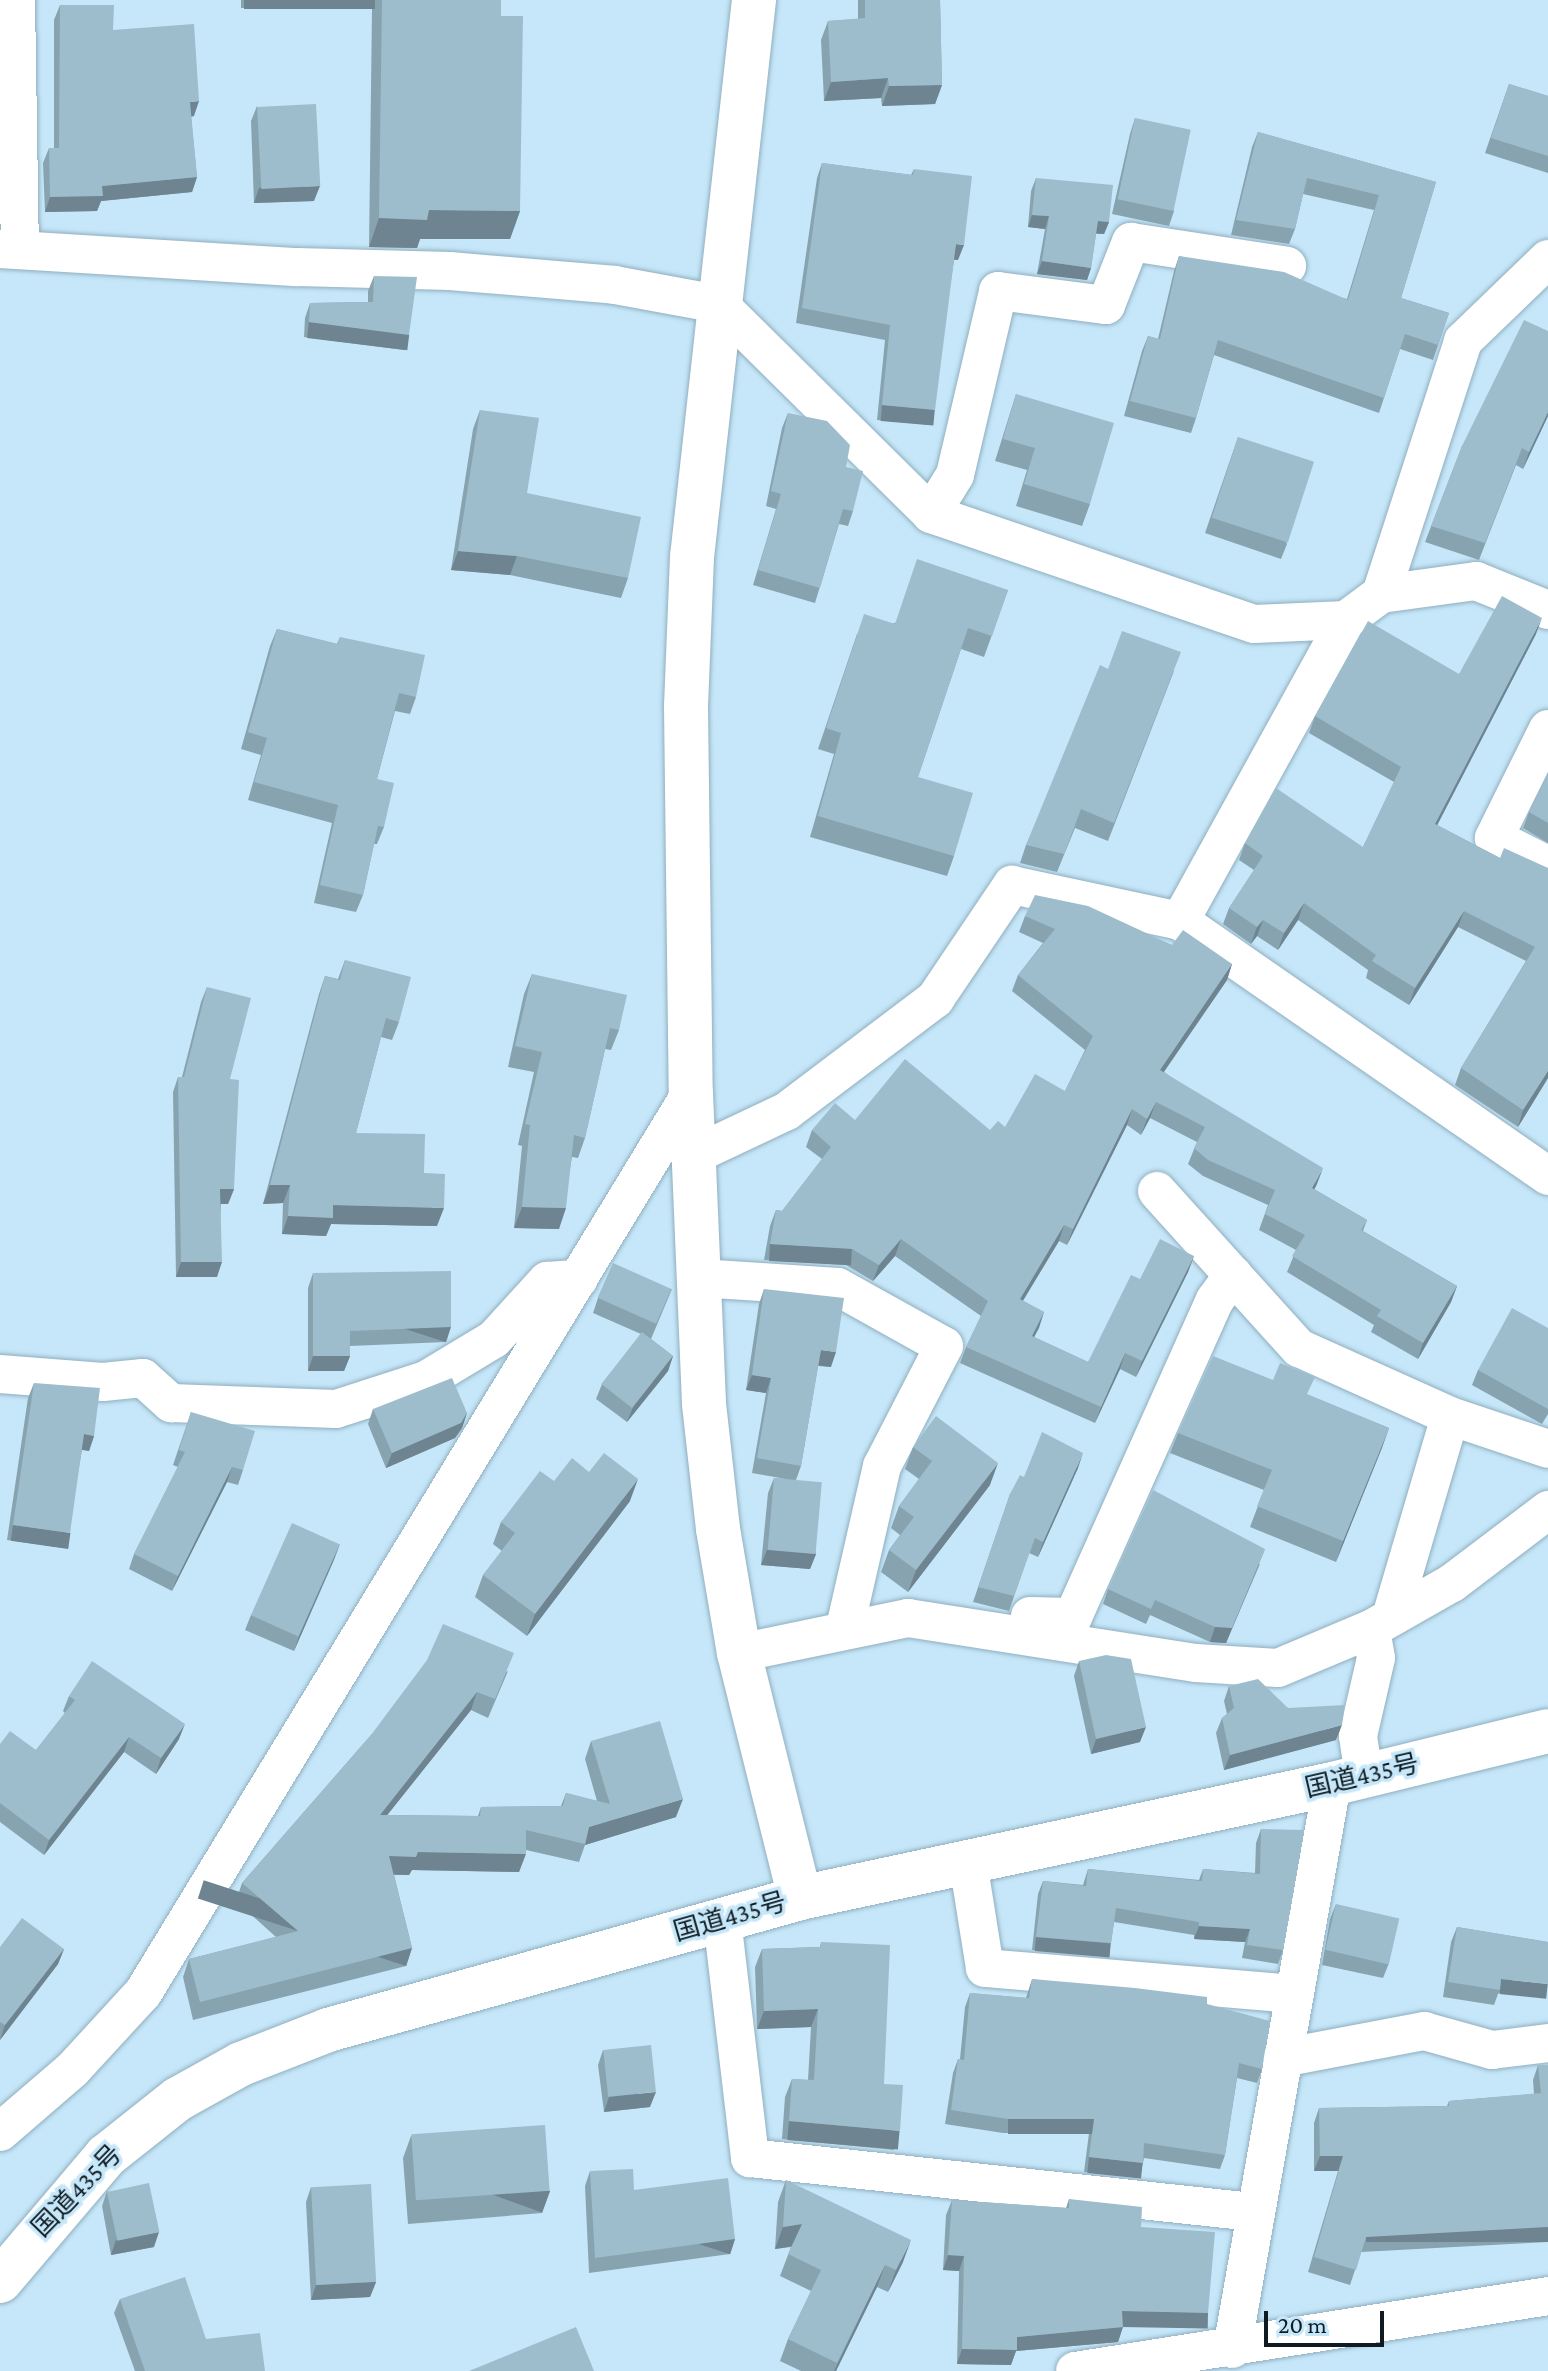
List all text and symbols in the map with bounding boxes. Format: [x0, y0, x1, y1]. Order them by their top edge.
street label: 国道435号 [1302, 1748, 1422, 1804]
street label: 国道435号 [670, 1886, 790, 1948]
street label: 国道435号 [26, 2139, 128, 2243]
scale bar [1268, 2295, 1388, 2345]
text: 20 m [1278, 2311, 1327, 2338]

